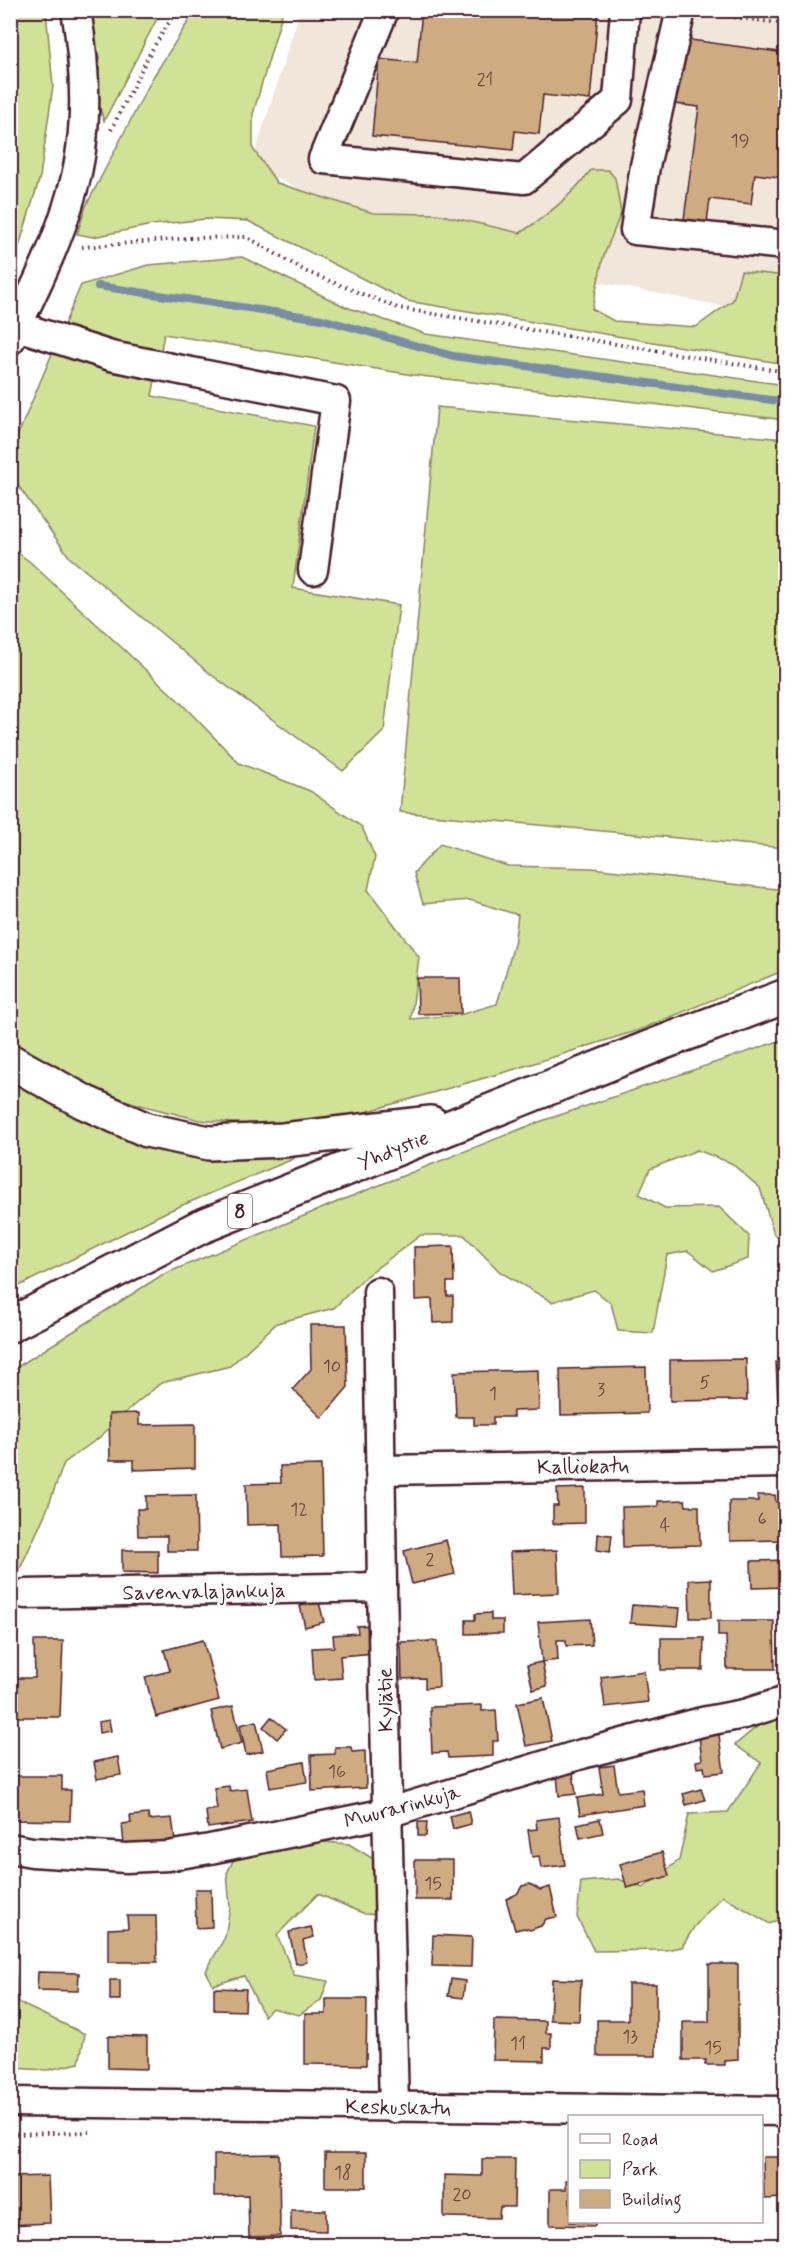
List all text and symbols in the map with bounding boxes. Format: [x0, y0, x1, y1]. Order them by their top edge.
house number: 21 [477, 68, 493, 92]
house number: 19 [731, 129, 749, 153]
street label: Yhdystie [354, 1124, 433, 1178]
road number: 8 [228, 1194, 252, 1228]
house number: 10 [323, 1355, 341, 1379]
house number: 5 [700, 1371, 711, 1395]
house number: 3 [597, 1378, 605, 1402]
house number: 1 [489, 1382, 497, 1406]
street label: Kalliokatu [537, 1452, 629, 1482]
house number: 12 [290, 1498, 308, 1522]
house number: 6 [757, 1507, 767, 1531]
house number: 4 [660, 1514, 670, 1538]
house number: 2 [426, 1548, 435, 1572]
street label: Savenvalajankuja [122, 1577, 286, 1607]
street label: Kylätie [371, 1668, 401, 1732]
house number: 16 [328, 1760, 346, 1784]
street label: Muurarinkuja [341, 1778, 464, 1836]
house number: 15 [424, 1872, 442, 1896]
house number: 13 [622, 2025, 638, 2049]
house number: 11 [510, 2032, 526, 2056]
house number: 15 [704, 2036, 722, 2060]
street label: Keskuskatu [345, 2093, 451, 2123]
legend [568, 2115, 763, 2223]
text: Road [622, 2128, 658, 2152]
text: Park [622, 2158, 658, 2182]
house number: 18 [334, 2161, 352, 2185]
house number: 20 [452, 2183, 472, 2207]
text: Building [622, 2188, 682, 2214]

